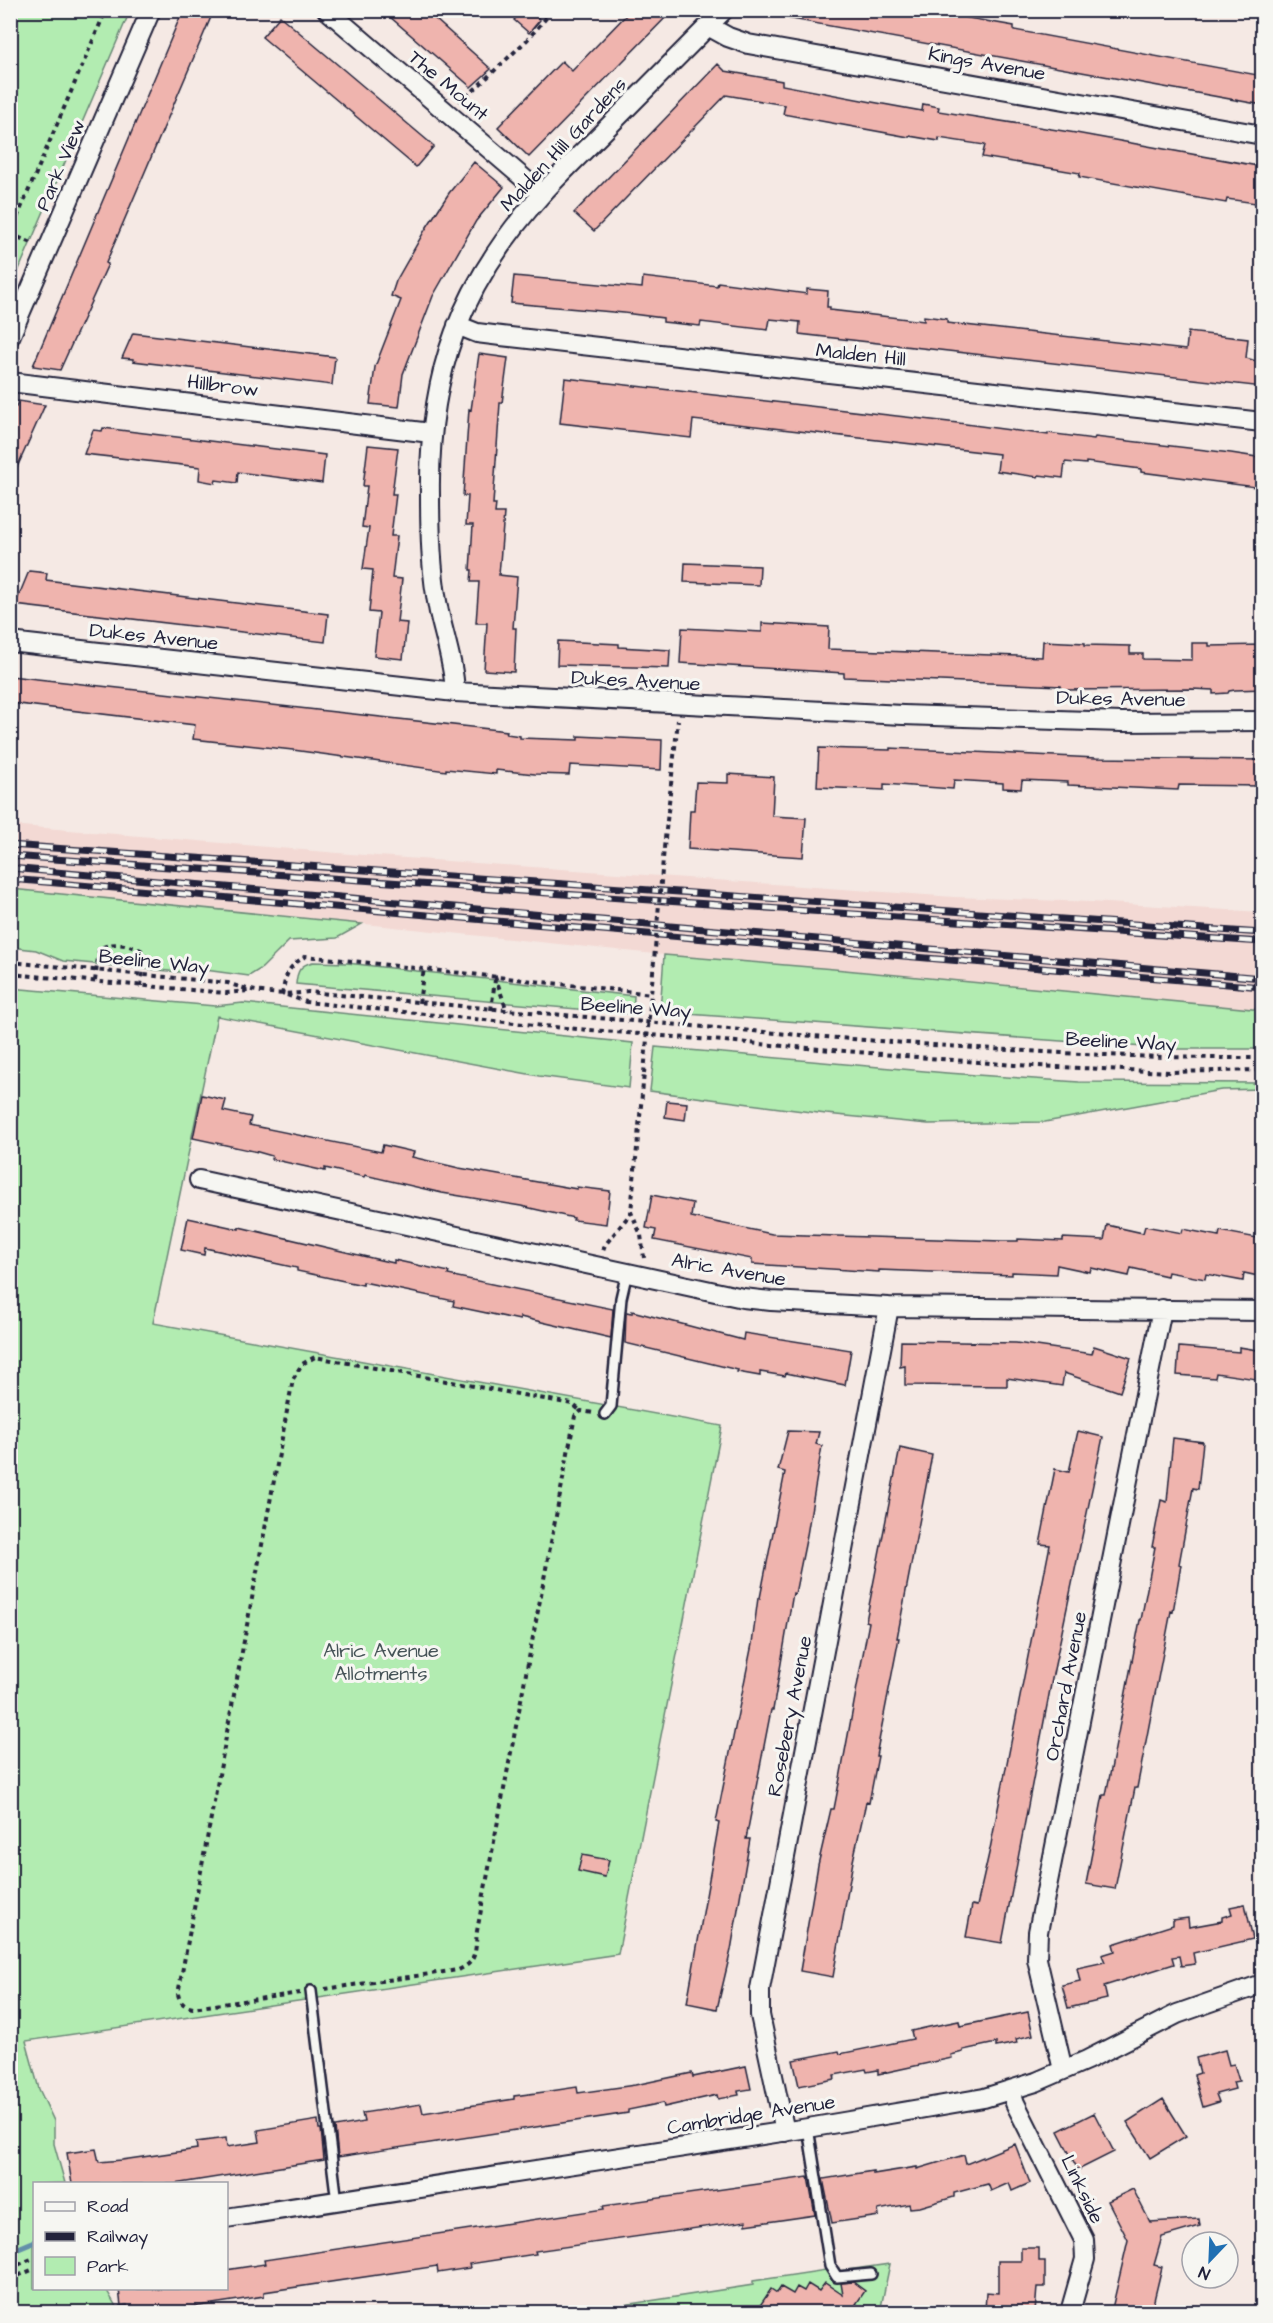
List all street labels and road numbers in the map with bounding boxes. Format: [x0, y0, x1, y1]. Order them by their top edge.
street label: Kings Avenue [926, 40, 1048, 89]
street label: The Mount [402, 44, 495, 128]
street label: Malden Hill Gardens [494, 71, 633, 218]
street label: Park View [29, 115, 93, 215]
street label: Malden Hill [814, 336, 907, 374]
street label: Hillbrow [186, 368, 260, 404]
street label: Dukes Avenue [88, 616, 220, 658]
street label: Dukes Avenue [571, 664, 701, 698]
street label: Dukes Avenue [1056, 684, 1186, 714]
street label: Beeline Way [97, 942, 210, 983]
street label: Beeline Way [580, 990, 692, 1027]
street label: Beeline Way [1065, 1025, 1177, 1060]
street label: Alric Avenue [669, 1246, 788, 1294]
street label: Orchard Avenue [1038, 1609, 1094, 1763]
street label: Rosebery Avenue [761, 1633, 820, 1799]
street label: Cambridge Avenue [665, 2088, 837, 2143]
street label: Linkside [1053, 2150, 1111, 2229]

